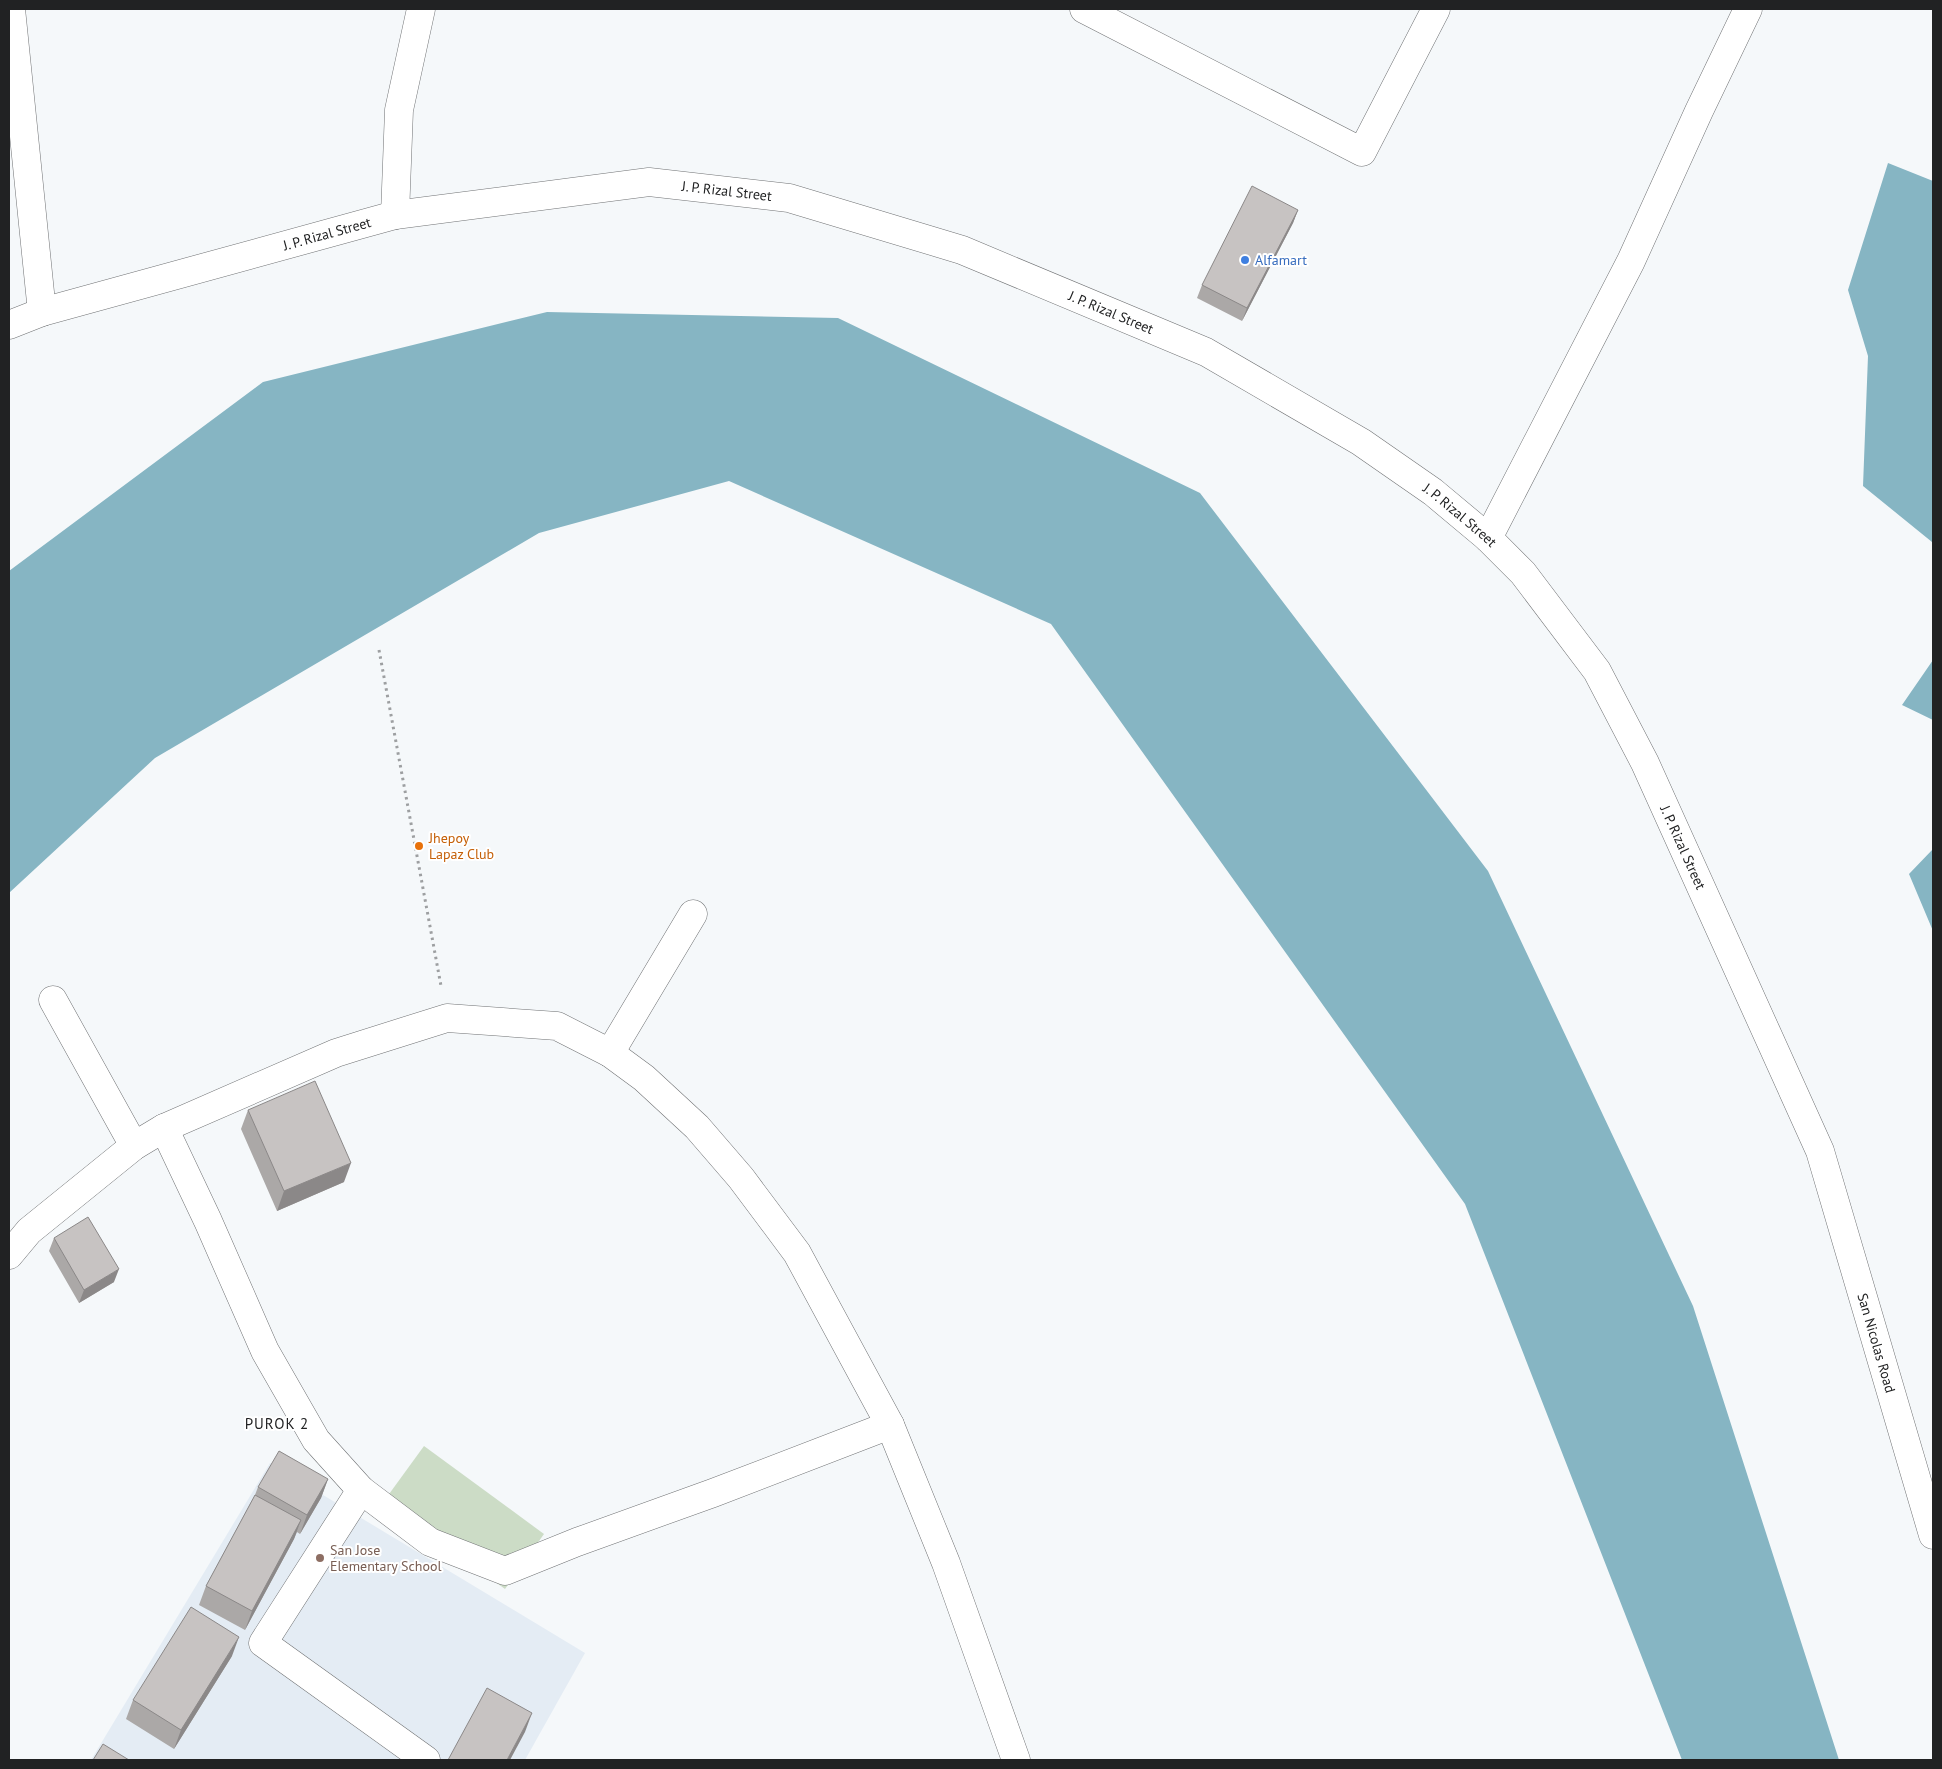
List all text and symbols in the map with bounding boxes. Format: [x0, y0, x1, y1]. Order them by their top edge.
street label: J. P. Rizal Street [680, 177, 773, 205]
street label: J. P. Rizal Street [280, 213, 373, 255]
place label: Alfamart [1255, 251, 1307, 269]
marker: Alfamart [1239, 254, 1251, 266]
street label: J. P. Rizal Street [1065, 286, 1157, 338]
street label: J. P. Rizal Street [1419, 478, 1501, 551]
street label: J. P. Rizal Street [1656, 802, 1710, 893]
place label: Jhepoy Lapaz Club [428, 829, 494, 863]
marker: Jhepoy Lapaz Club [413, 840, 425, 852]
street label: San Nicolas Road [1853, 1291, 1900, 1395]
district label: PUROK 2 [245, 1414, 309, 1433]
place label: San Jose Elementary School [330, 1541, 442, 1575]
marker: San Jose Elementary School [314, 1552, 326, 1564]

